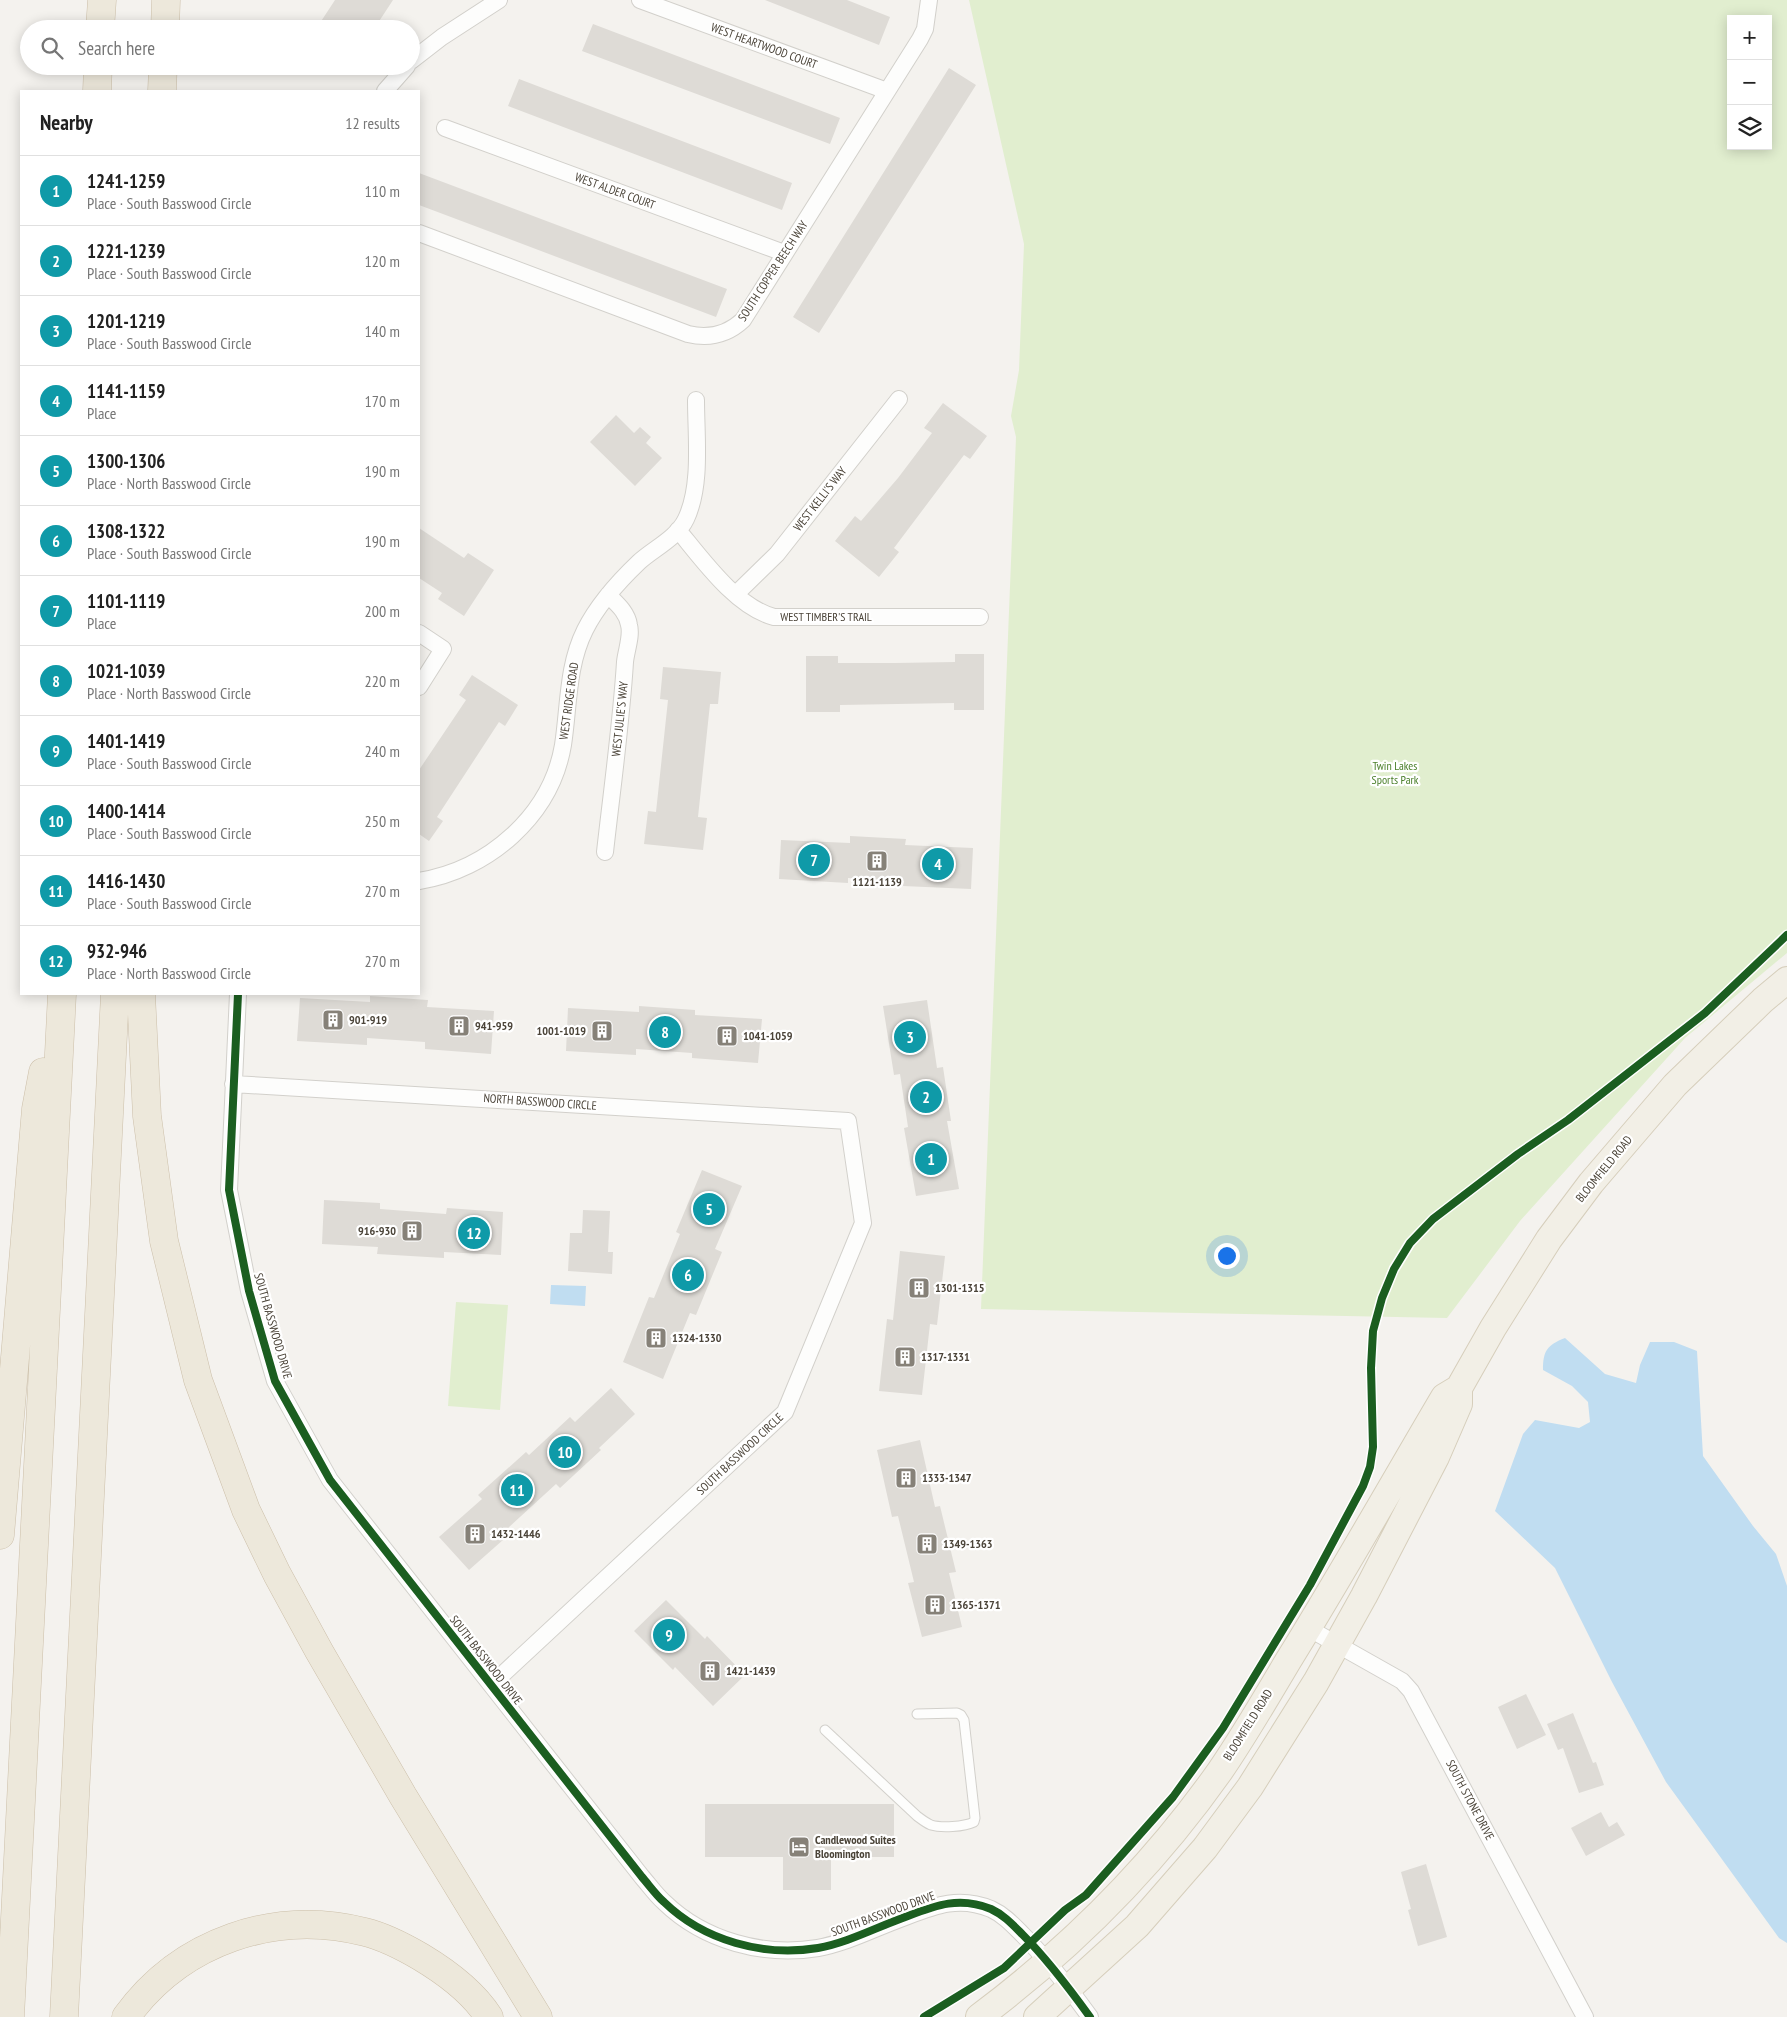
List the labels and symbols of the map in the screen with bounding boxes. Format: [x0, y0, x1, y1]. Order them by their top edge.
street label: WEST HEARTWOOD COURT [709, 19, 820, 72]
street label: WEST ALDER COURT [573, 169, 658, 212]
street label: SOUTH COPPER BEECH WAY [734, 217, 811, 324]
street label: WEST KELLI'S WAY [790, 463, 850, 534]
street label: WEST TIMBER'S TRAIL [780, 609, 872, 624]
street label: WEST RIDGE ROAD [556, 661, 581, 741]
street label: WEST JULIE'S WAY [608, 680, 631, 757]
park label: Twin Lakes Sports Park [1372, 758, 1419, 787]
pin: 7 [798, 841, 830, 879]
pin: 4 [922, 845, 954, 883]
building icon: 1121-1139 [865, 849, 889, 873]
place label: 1121-1139 [852, 874, 902, 889]
building icon: 901-919 [321, 1008, 345, 1032]
place label: 901-919 [349, 1012, 387, 1027]
pin: 8 [649, 1013, 681, 1051]
building icon: 941-959 [447, 1014, 471, 1038]
place label: 941-959 [475, 1018, 513, 1033]
pin: 3 [894, 1018, 926, 1056]
building icon: 1001-1019 [590, 1019, 614, 1043]
place label: 1001-1019 [537, 1023, 586, 1038]
building icon: 1041-1059 [715, 1024, 739, 1048]
place label: 1041-1059 [743, 1028, 793, 1043]
pin: 2 [910, 1078, 942, 1116]
street label: NORTH BASSWOOD CIRCLE [483, 1090, 597, 1113]
street label: BLOOMFIELD ROAD [1572, 1132, 1635, 1205]
pin: 1 [915, 1140, 947, 1178]
pin: 5 [693, 1190, 725, 1228]
pin: 12 [458, 1214, 490, 1252]
building icon: 916-930 [400, 1219, 424, 1243]
place label: 916-930 [358, 1223, 396, 1238]
your location [1214, 1243, 1240, 1269]
pin: 6 [672, 1256, 704, 1294]
street label: SOUTH BASSWOOD DRIVE [251, 1271, 296, 1380]
building icon: 1301-1315 [907, 1276, 931, 1300]
place label: 1301-1315 [935, 1280, 984, 1295]
building icon: 1324-1330 [644, 1326, 668, 1350]
place label: 1324-1330 [672, 1330, 722, 1345]
building icon: 1317-1331 [893, 1345, 917, 1369]
place label: 1317-1331 [921, 1349, 970, 1364]
street label: SOUTH BASSWOOD CIRCLE [693, 1410, 786, 1498]
pin: 10 [549, 1433, 581, 1471]
building icon: 1333-1347 [894, 1466, 918, 1490]
place label: 1333-1347 [922, 1470, 972, 1485]
pin: 11 [501, 1471, 533, 1509]
building icon: 1432-1446 [463, 1522, 487, 1546]
place label: 1432-1446 [491, 1526, 541, 1541]
building icon: 1349-1363 [915, 1532, 939, 1556]
place label: 1349-1363 [943, 1536, 993, 1551]
building icon: 1365-1371 [923, 1593, 947, 1617]
place label: 1365-1371 [951, 1597, 1001, 1612]
street label: SOUTH BASSWOOD DRIVE [447, 1612, 526, 1707]
pin: 9 [653, 1616, 685, 1654]
building icon: 1421-1439 [698, 1659, 722, 1683]
place label: 1421-1439 [726, 1663, 776, 1678]
street label: BLOOMFIELD ROAD [1220, 1686, 1275, 1763]
street label: SOUTH STONE DRIVE [1443, 1757, 1498, 1842]
place label: Candlewood Suites Bloomington [815, 1832, 896, 1861]
hotel icon: Candlewood Suites Bloomington [787, 1835, 811, 1859]
street label: SOUTH BASSWOOD DRIVE [829, 1888, 937, 1939]

